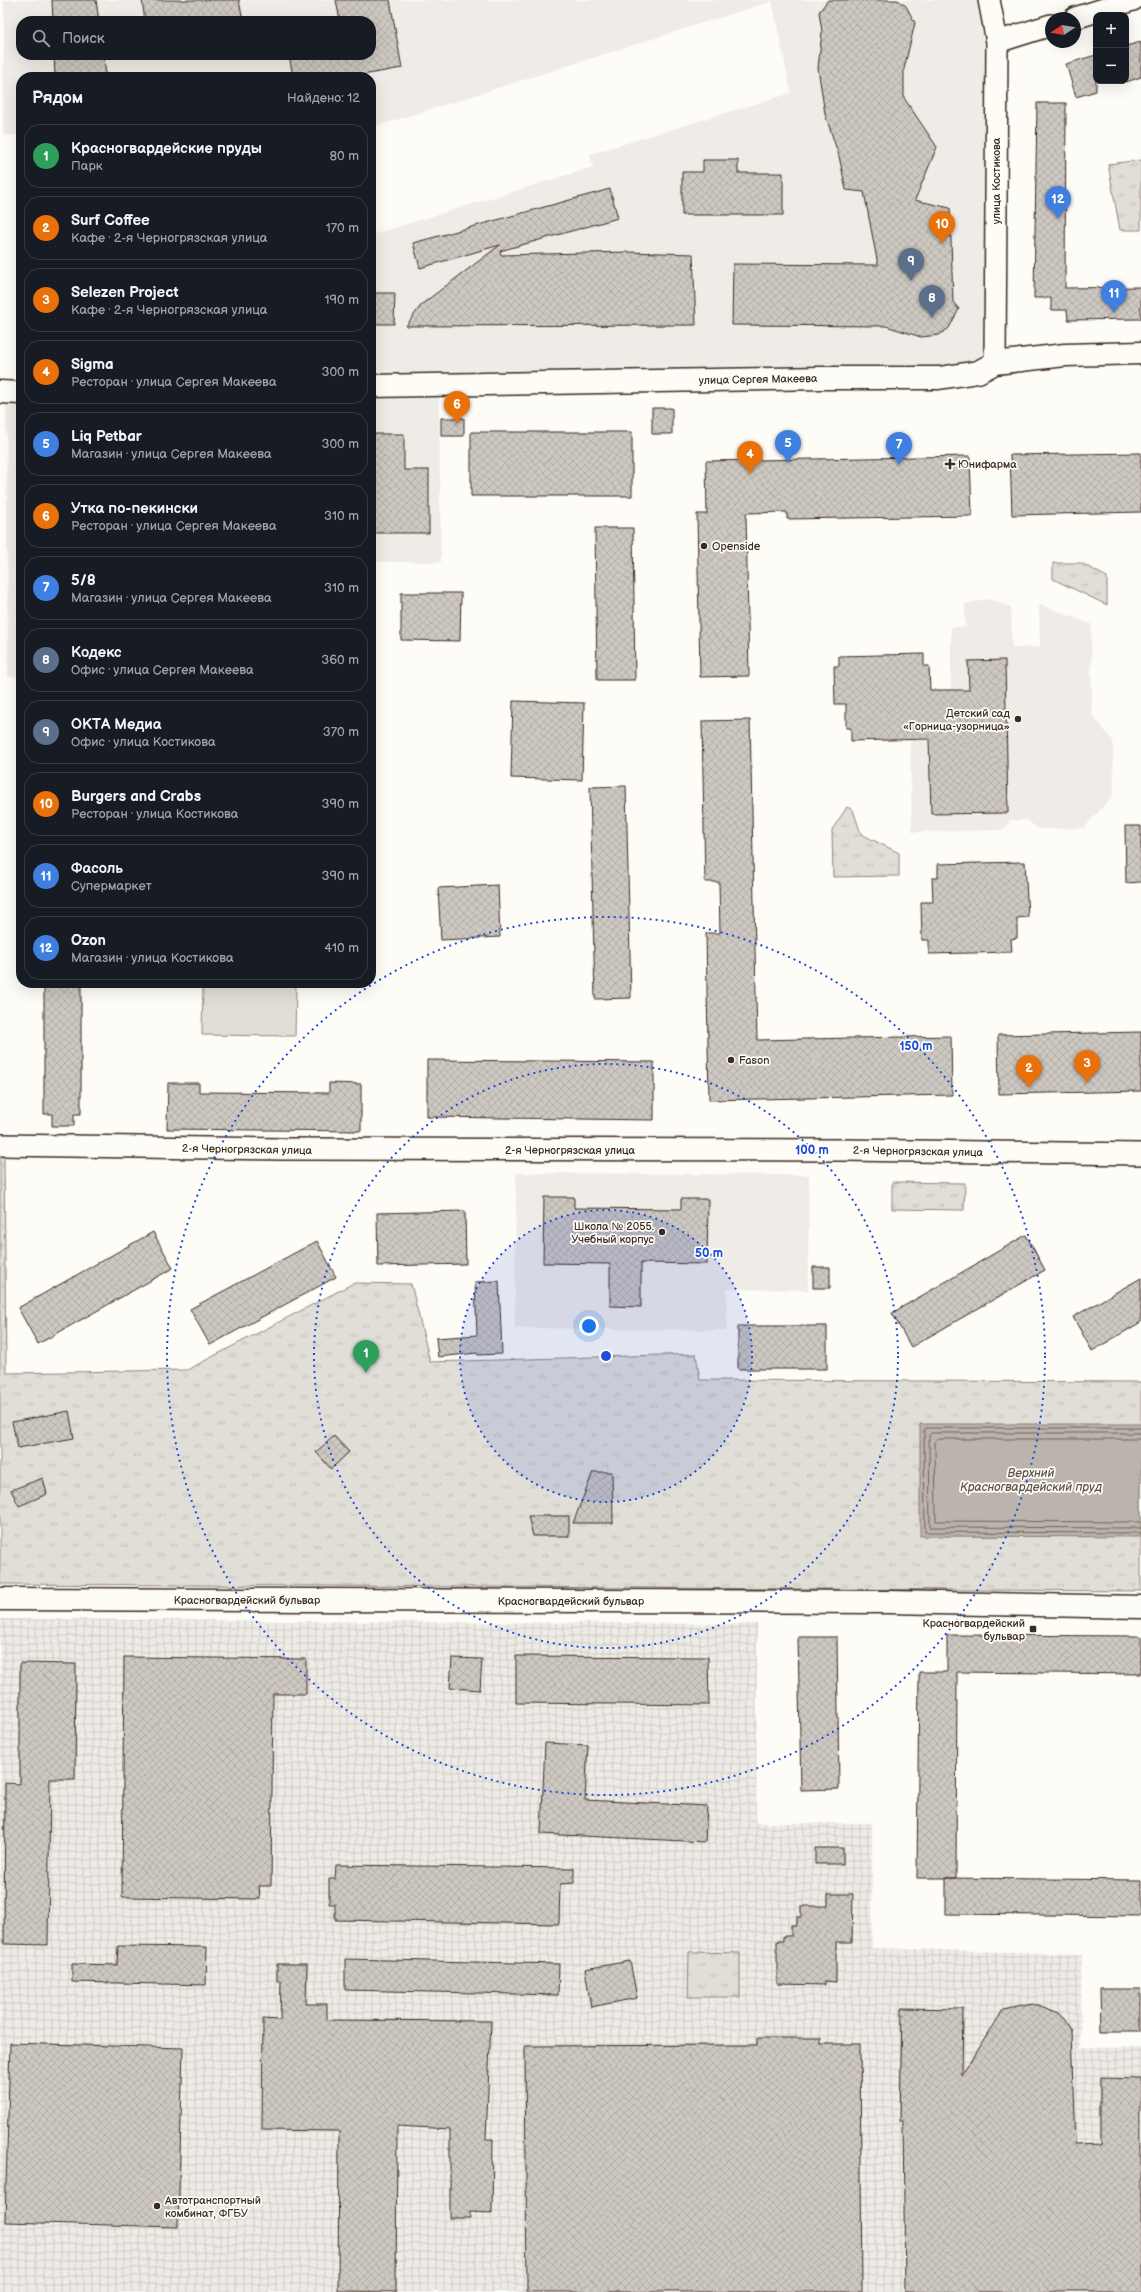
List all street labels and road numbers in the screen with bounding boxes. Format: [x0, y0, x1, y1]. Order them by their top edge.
street label: улица Костикова [990, 137, 1003, 224]
street label: улица Сергея Макеева [699, 372, 818, 387]
street label: 2-я Черногрязская улица [182, 1142, 313, 1157]
street label: 2-я Черногрязская улица [505, 1144, 636, 1157]
street label: 2-я Черногрязская улица [853, 1144, 984, 1159]
street label: Красногвардейский бульвар [174, 1594, 321, 1607]
street label: Красногвардейский бульвар [498, 1595, 645, 1608]

